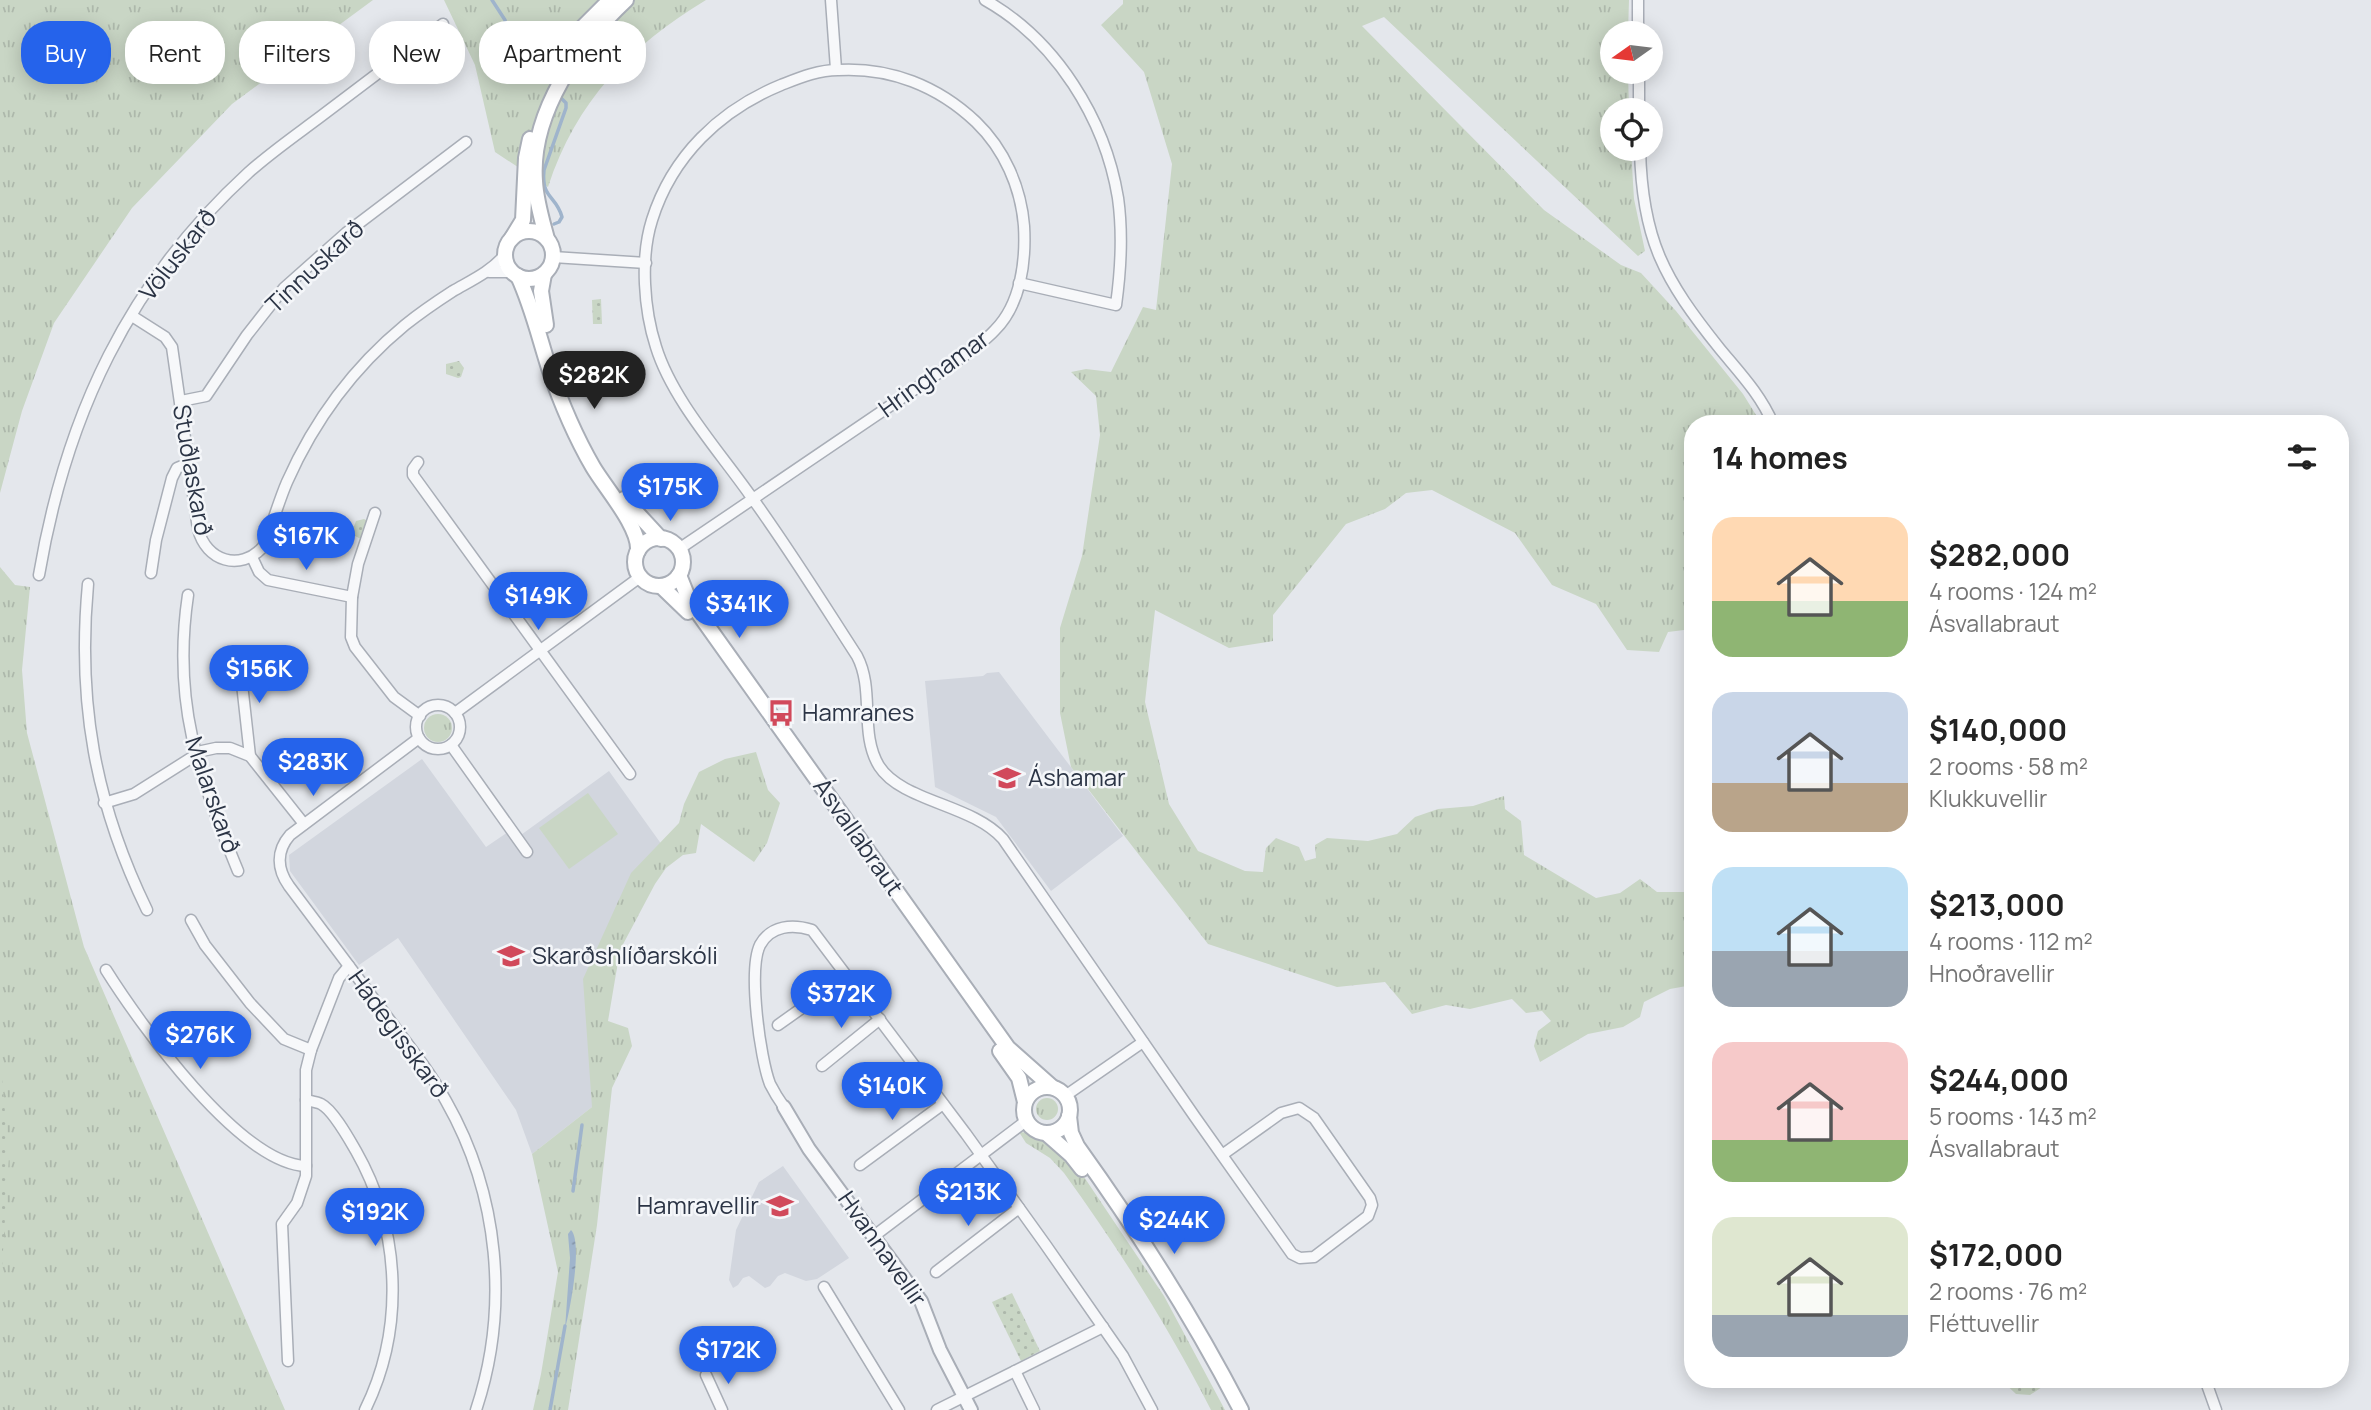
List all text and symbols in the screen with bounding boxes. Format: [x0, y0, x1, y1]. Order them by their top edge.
chip: Buy [21, 21, 111, 84]
chip: Rent [125, 21, 225, 84]
chip: Filters [239, 21, 355, 84]
chip: New [369, 21, 465, 84]
chip: Apartment [479, 21, 646, 84]
north arrow [1600, 21, 1662, 84]
map controls [1600, 21, 1663, 161]
button: locate [1600, 98, 1663, 161]
street label: Völuskarð [131, 202, 223, 307]
street label: Tinnuskarð [258, 212, 370, 320]
street label: Hringhamar [871, 321, 995, 424]
pin: $282K [545, 352, 643, 411]
text: $282K [559, 358, 629, 390]
street label: Stuðlaskarð [166, 402, 221, 538]
text: 14 homes [1712, 437, 1848, 478]
icon: filters [2283, 438, 2321, 476]
pin: $175K [621, 463, 719, 523]
text: $175K [637, 470, 703, 502]
pin: $167K [257, 512, 355, 572]
text: $167K [273, 519, 339, 551]
text: $282,000 [1929, 534, 2070, 575]
icon: home [1768, 545, 1852, 629]
pin: $149K [489, 572, 587, 632]
text: 4 rooms · 124 m² [1929, 575, 2097, 607]
text: $149K [504, 579, 572, 611]
pin: $341K [690, 580, 788, 640]
text: $341K [706, 587, 772, 619]
text: Ásvallabraut [1929, 607, 2060, 639]
pin: $156K [210, 646, 308, 705]
text: $156K [225, 652, 293, 684]
place label: Hamranes [802, 695, 914, 728]
bus stop icon: Hamranes [766, 698, 796, 728]
text: $140,000 [1929, 709, 2067, 750]
icon: home [1768, 720, 1852, 804]
street label: Malarskarð [178, 732, 249, 857]
pin: $283K [264, 738, 362, 798]
text: $283K [278, 745, 348, 777]
text: 2 rooms · 58 m² [1929, 750, 2088, 782]
place label: Áshamar [1028, 760, 1126, 793]
school or university icon: Áshamar [992, 763, 1022, 793]
street label: Ásvallabraut [807, 771, 912, 901]
text: Klukkuvellir [1929, 782, 2047, 814]
text: $213,000 [1929, 884, 2065, 925]
icon: home [1768, 895, 1852, 979]
text: 4 rooms · 112 m² [1929, 925, 2093, 957]
place label: Skarðshlíðarskóli [532, 938, 718, 971]
school or university icon: Skarðshlíðarskóli [496, 941, 526, 971]
text: Hnoðravellir [1929, 957, 2055, 989]
street label: Hádegisskarð [342, 962, 457, 1104]
pin: $372K [792, 970, 890, 1030]
text: $372K [807, 977, 875, 1009]
pin: $276K [151, 1012, 249, 1071]
text: $276K [165, 1018, 235, 1050]
text: $244,000 [1929, 1059, 2069, 1100]
pin: $140K [843, 1062, 941, 1122]
text: $140K [858, 1069, 926, 1101]
icon: home [1768, 1070, 1852, 1154]
text: 5 rooms · 143 m² [1929, 1100, 2097, 1132]
text: Ásvallabraut [1929, 1132, 2060, 1164]
pin: $213K [919, 1168, 1017, 1228]
text: $213K [935, 1175, 1001, 1207]
street label: Hvannavellir [831, 1184, 935, 1313]
pin: $192K [326, 1188, 424, 1248]
place label: Hamravellir [637, 1188, 759, 1221]
school or university icon: Hamravellir [765, 1191, 795, 1221]
text: $192K [341, 1195, 409, 1227]
pin: $244K [1125, 1196, 1223, 1256]
text: $244K [1139, 1203, 1209, 1235]
text: $172,000 [1929, 1234, 2063, 1275]
icon: home [1768, 1245, 1852, 1329]
text: 2 rooms · 76 m² [1929, 1275, 2087, 1307]
text: Fléttuvellir [1929, 1307, 2039, 1339]
pin: $172K [679, 1326, 777, 1386]
text: $172K [695, 1333, 761, 1365]

